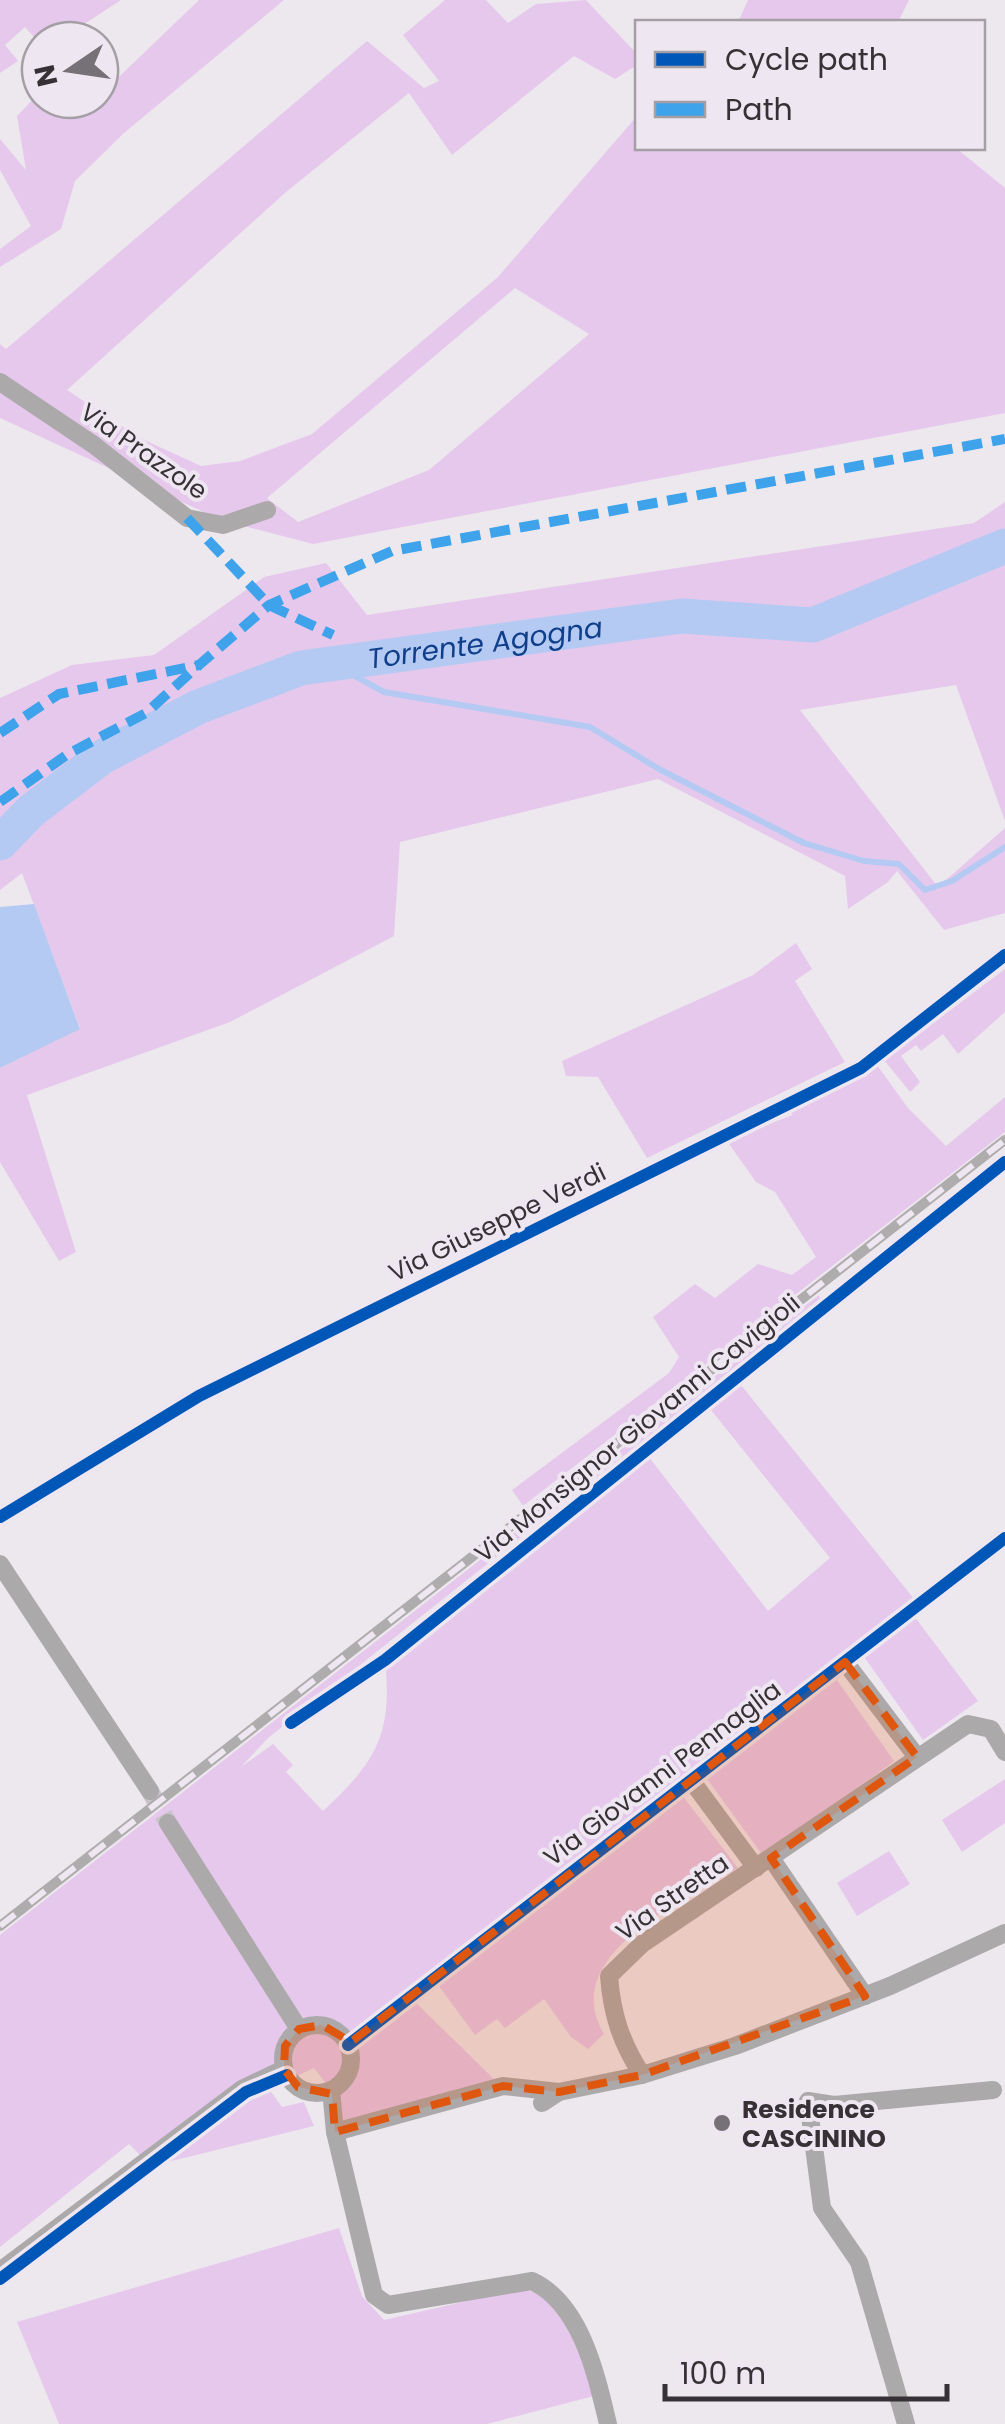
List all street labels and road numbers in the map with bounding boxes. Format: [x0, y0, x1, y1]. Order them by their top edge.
street label: Via Prazzole [73, 395, 214, 508]
street label: Via Giuseppe Verdi [383, 1155, 612, 1290]
street label: Via Monsignor Giovanni Cavigioli [467, 1286, 807, 1571]
street label: Via Giovanni Pennaglia [536, 1672, 788, 1874]
street label: Via Stretta [609, 1846, 736, 1949]

